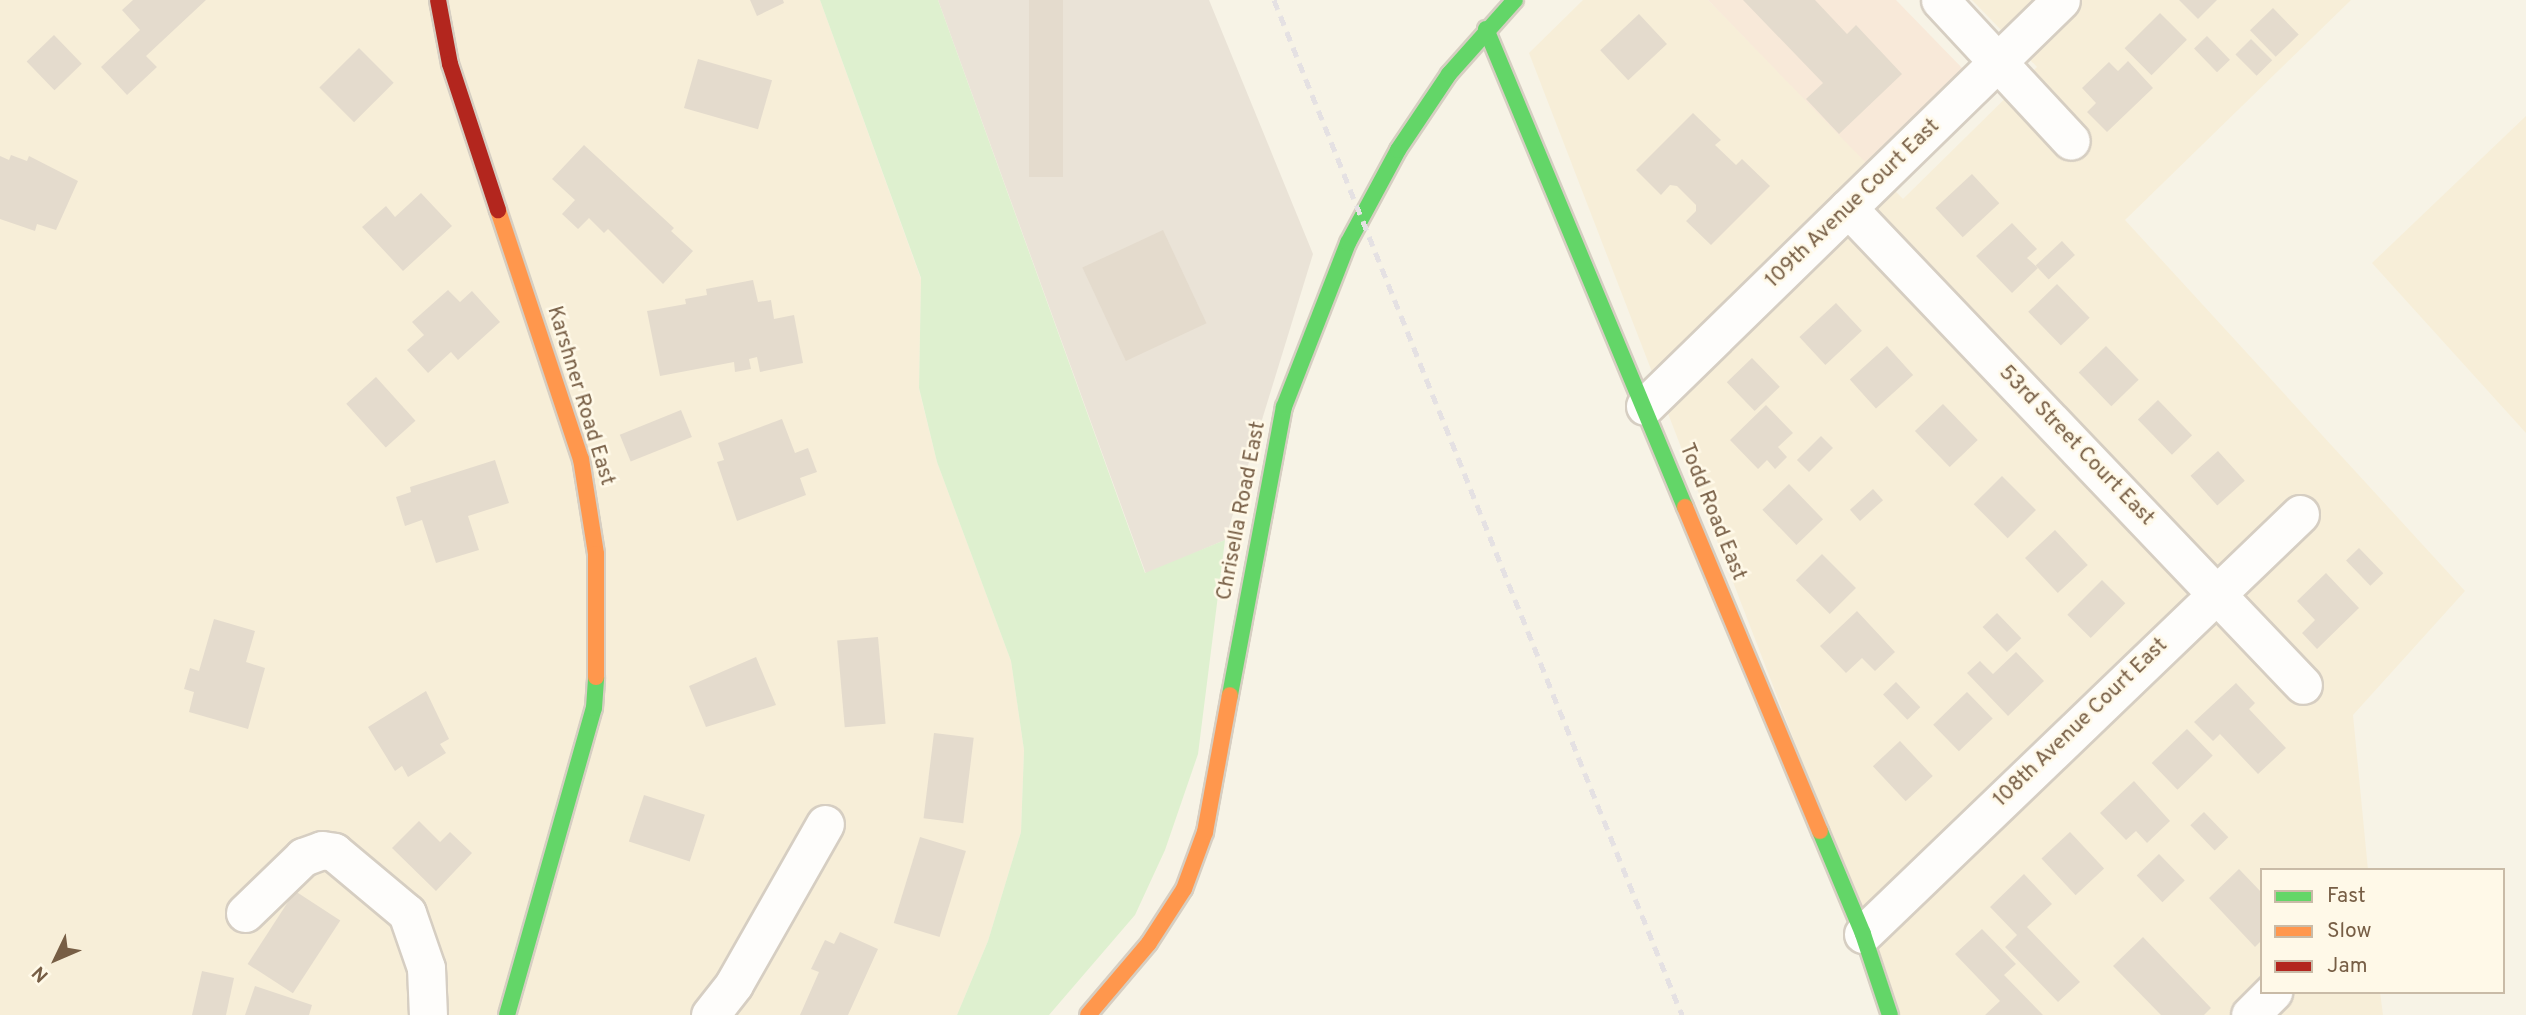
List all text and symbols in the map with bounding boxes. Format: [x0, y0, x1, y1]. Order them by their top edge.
street label: 109th Avenue Court East [1760, 114, 1946, 294]
street label: Karshner Road East [541, 303, 619, 489]
street label: 53rd Street Court East [1993, 361, 2159, 531]
street label: Chrisella Road East [1212, 419, 1272, 603]
street label: Todd Road East [1673, 440, 1751, 584]
street label: 108th Avenue Court East [1988, 633, 2174, 813]
legend [2260, 868, 2505, 994]
text: Fast [2327, 883, 2366, 910]
text: Slow [2327, 918, 2372, 945]
north arrow [21, 924, 91, 994]
text: Jam [2327, 953, 2368, 980]
text: N [28, 960, 54, 987]

